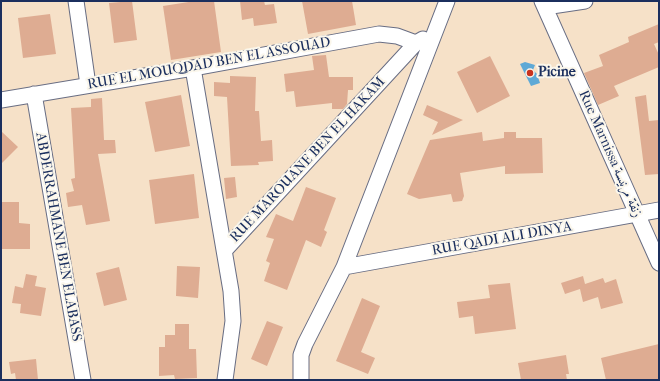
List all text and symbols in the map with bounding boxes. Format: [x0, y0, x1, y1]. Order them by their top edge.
street label: RUE EL MOUQDAD BEN EL ASSOUAD [86, 34, 332, 94]
place label: Picine [538, 65, 576, 81]
marker: Picine [525, 68, 535, 78]
street label: RUE MAROUANE BEN EL HAKAM [227, 74, 389, 246]
street label: Rue Marnissa زنقة مرنيسة [574, 88, 646, 220]
street label: ABDERRAHMANE BEN ELABASS [31, 131, 85, 343]
street label: RUE QADI ALI DINYA [431, 218, 573, 260]

